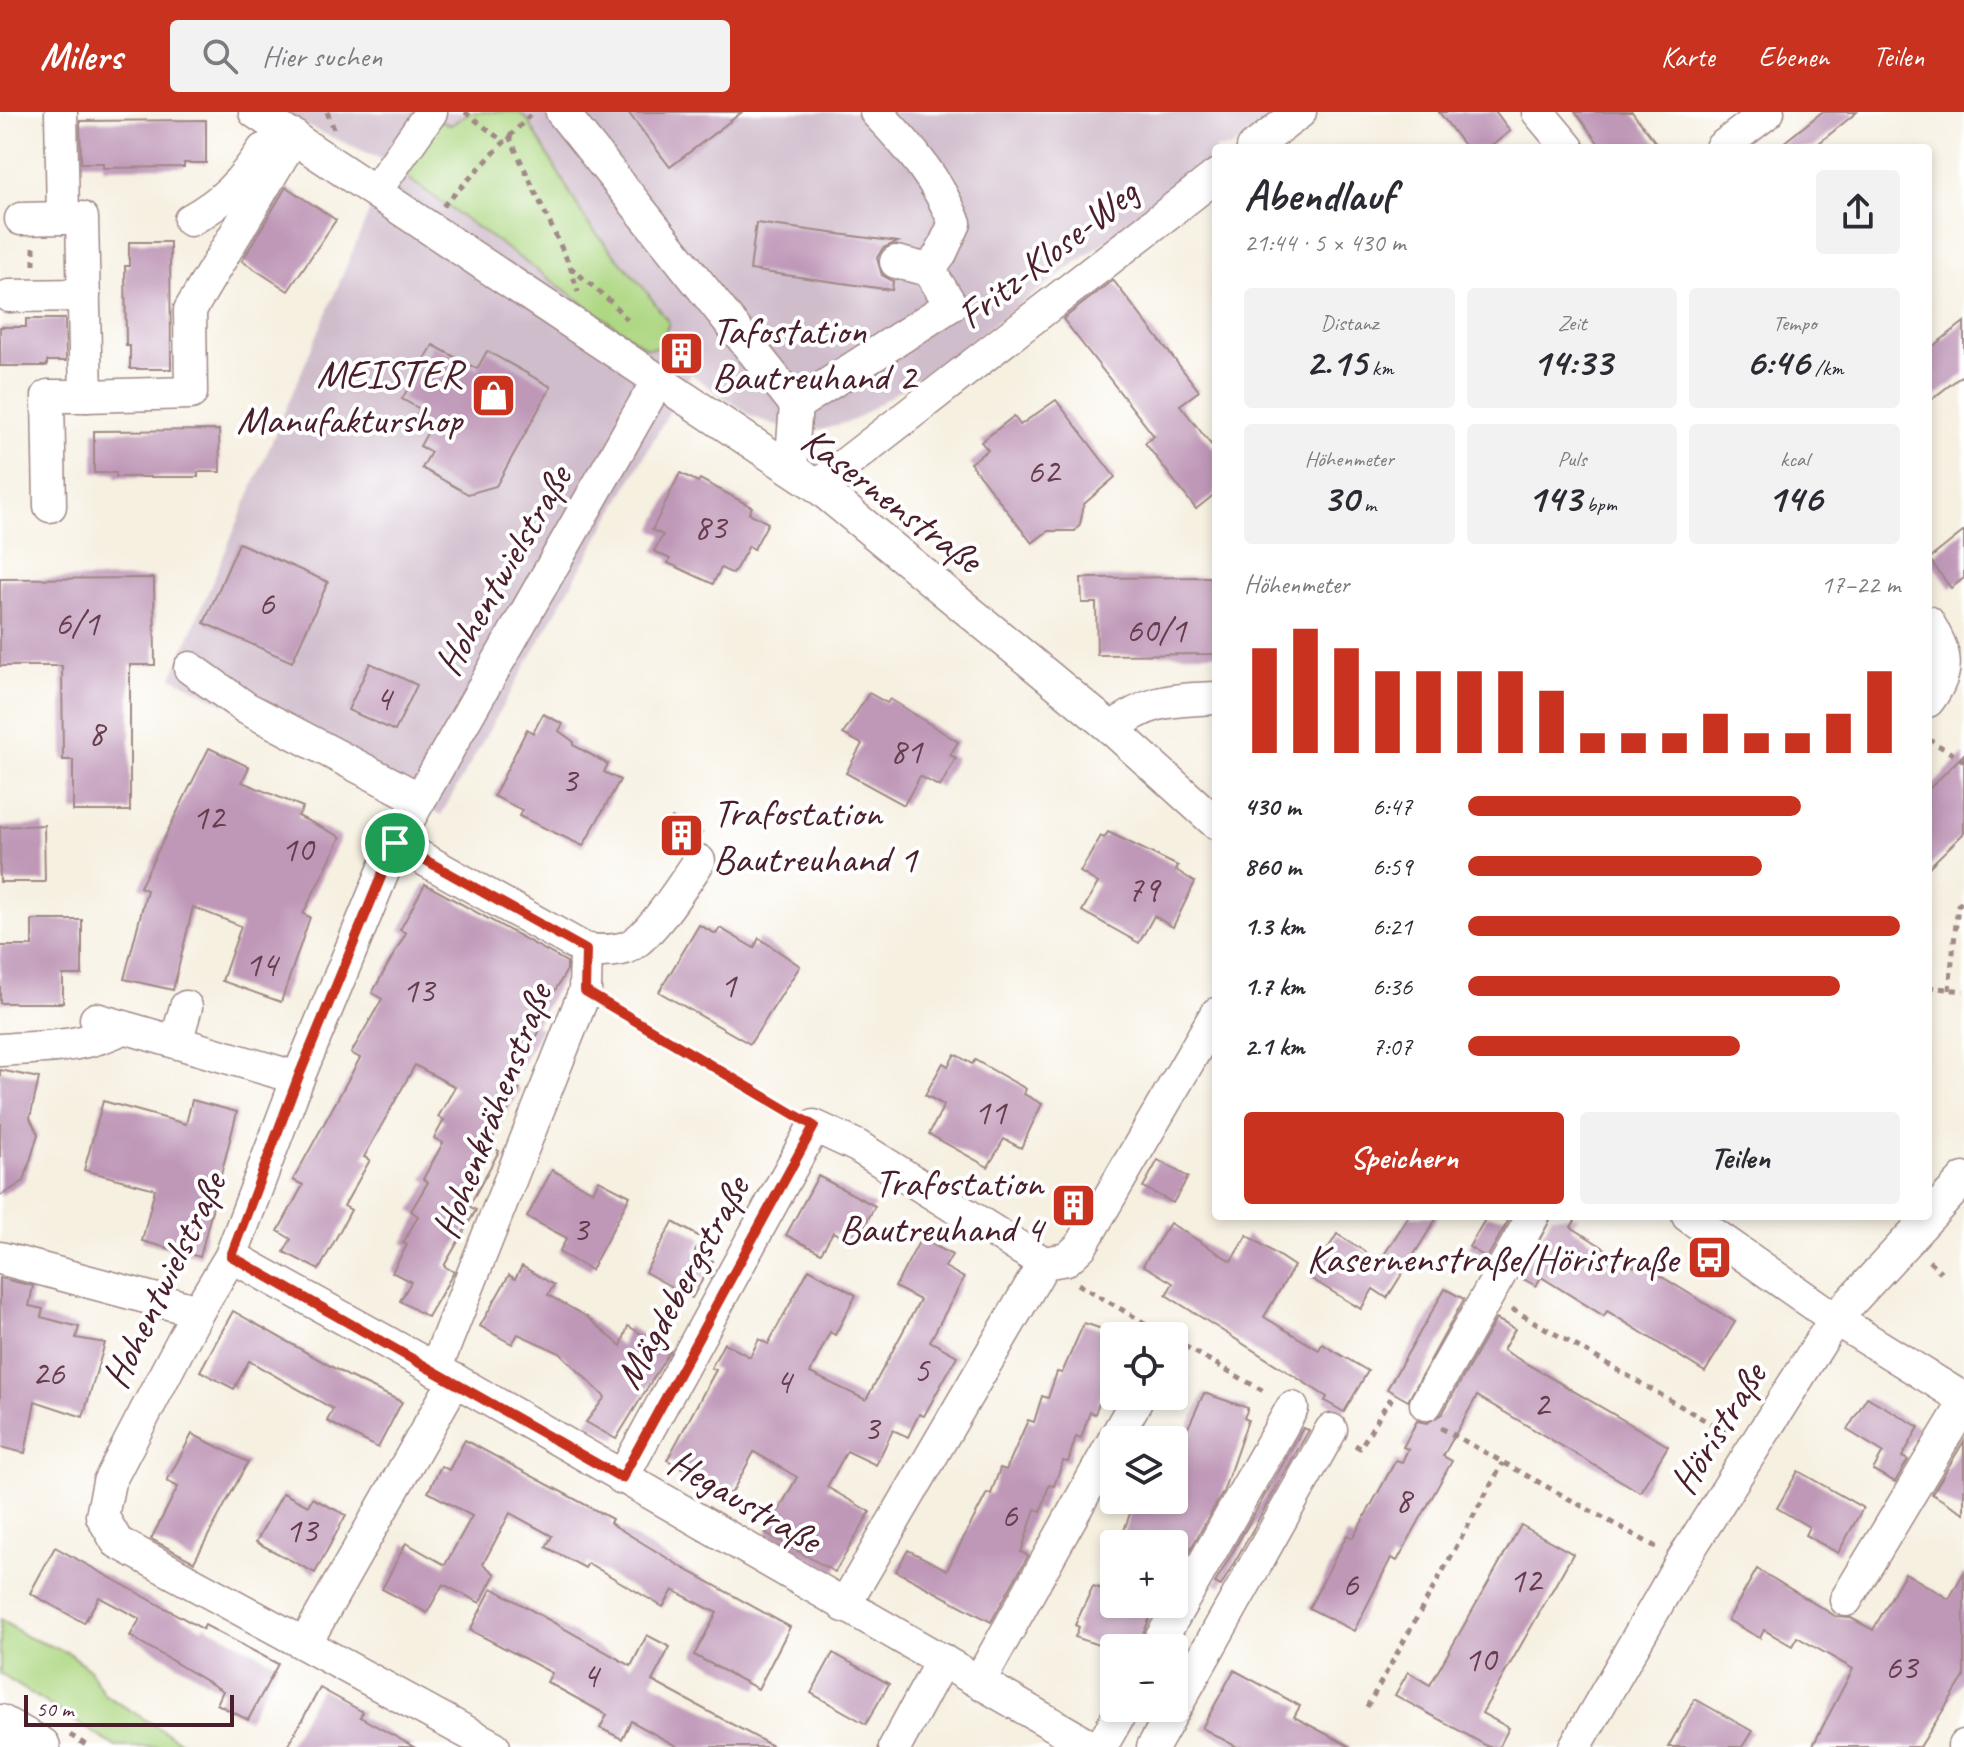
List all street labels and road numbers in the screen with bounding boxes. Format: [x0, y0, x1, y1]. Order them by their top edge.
street label: Fritz-Klose-Weg [947, 166, 1150, 340]
street label: Kasernenstraße [791, 416, 994, 586]
street label: Hohentwielstraße [423, 454, 584, 684]
street label: Hohenkrähenstraße [420, 974, 564, 1246]
street label: Hohentwielstraße [90, 1162, 239, 1396]
street label: Mägdebergstraße [603, 1165, 762, 1397]
street label: Höristraße [1658, 1351, 1779, 1503]
street label: Hegaustraße [659, 1437, 832, 1566]

